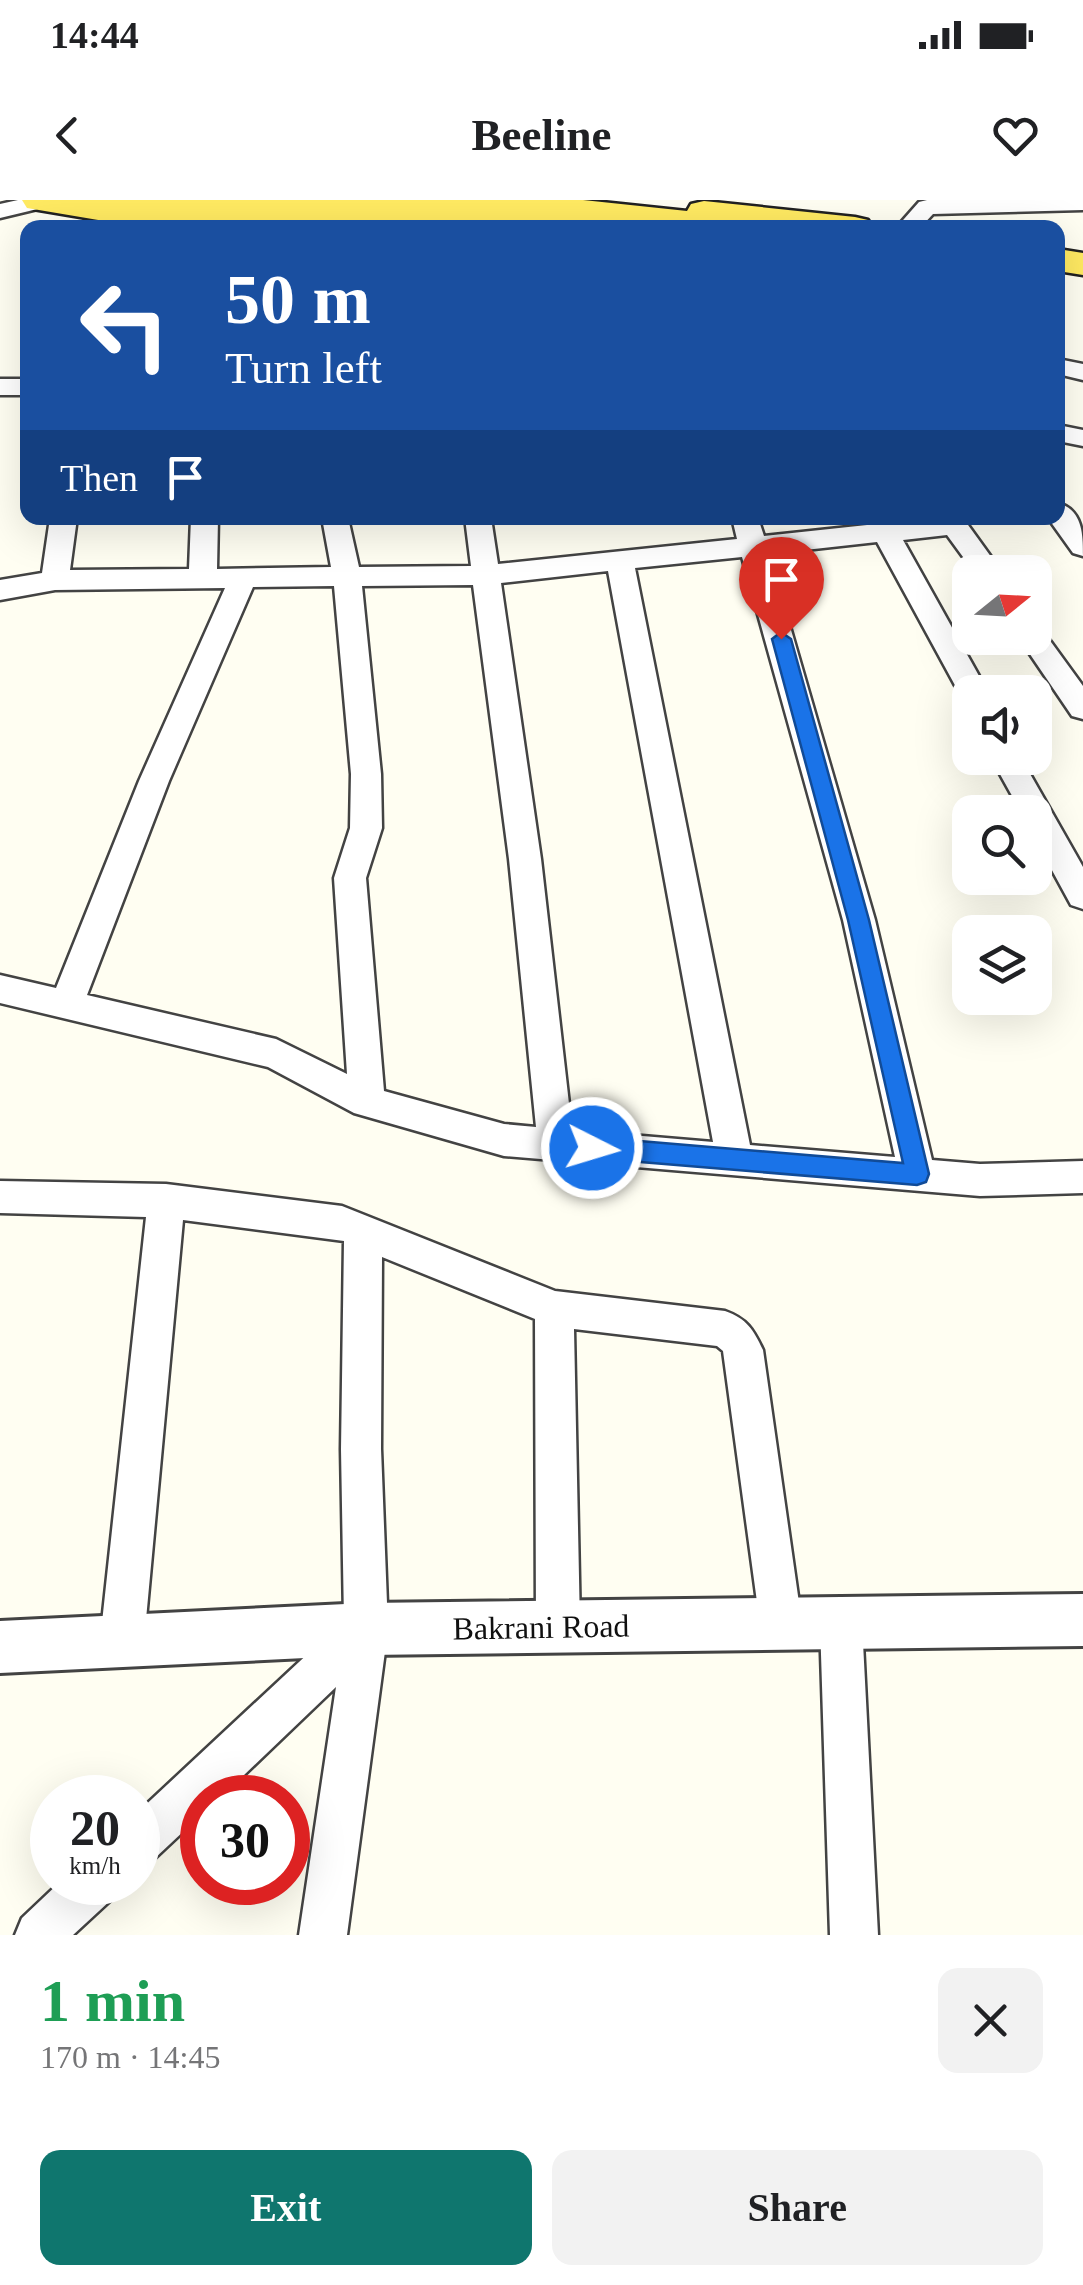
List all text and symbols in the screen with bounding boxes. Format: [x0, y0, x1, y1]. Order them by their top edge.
text: 14:44 [50, 14, 139, 56]
icon: back [40, 108, 95, 163]
icon: heart [988, 108, 1043, 163]
text: Beeline [472, 110, 611, 160]
icon: left [60, 260, 190, 390]
text: 50 m [225, 261, 371, 338]
text: Turn left [225, 343, 382, 393]
icon: arrive [158, 450, 213, 505]
text: Then [60, 457, 138, 499]
pin [739, 537, 824, 640]
icon: arrive [754, 552, 809, 607]
north arrow [952, 555, 1052, 655]
map controls [952, 555, 1052, 1015]
button: sound [952, 675, 1052, 775]
button: search [952, 795, 1052, 895]
button: layers [952, 915, 1052, 1015]
position arrow [540, 1096, 644, 1200]
street label: Bakrani Road [452, 1607, 630, 1647]
speed limit sign: 30 [180, 1775, 310, 1905]
text: 20 [70, 1800, 120, 1856]
text: km/h [69, 1852, 121, 1879]
text: 1 min [40, 1968, 185, 2034]
button: close [938, 1968, 1043, 2073]
text: 170 m · 14:45 [40, 2039, 220, 2075]
button: Exit [40, 2150, 532, 2265]
button: Share [552, 2150, 1043, 2265]

